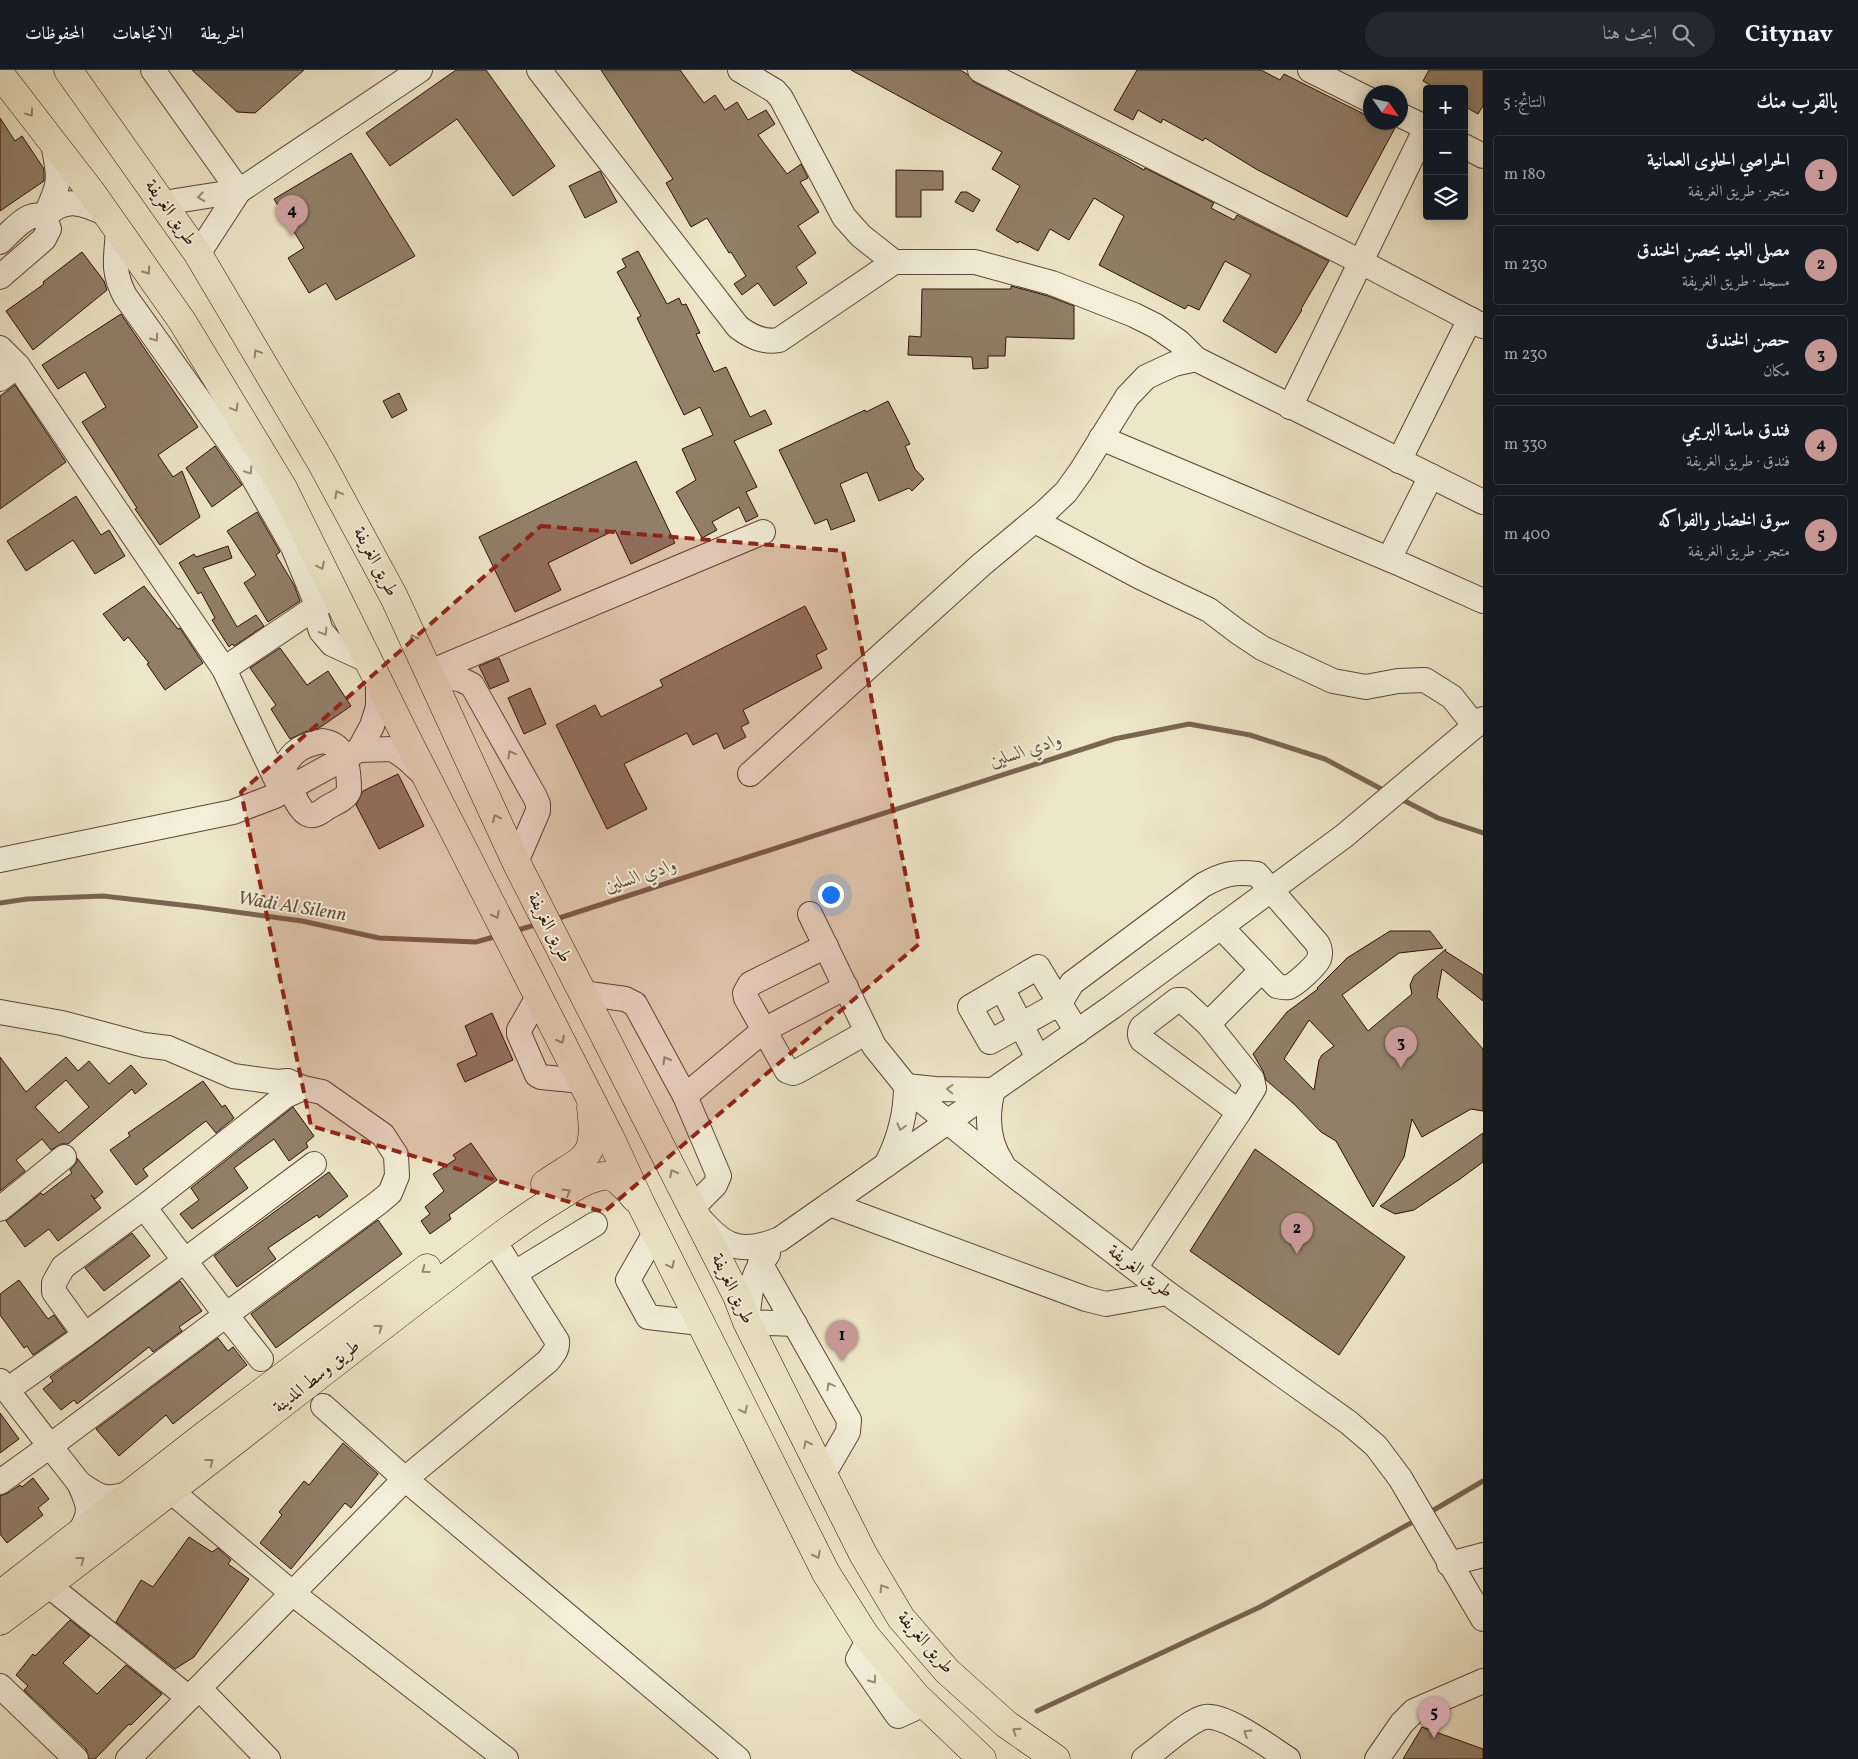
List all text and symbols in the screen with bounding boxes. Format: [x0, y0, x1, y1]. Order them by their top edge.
search box [1365, 12, 1715, 57]
text: Citynav [1745, 18, 1833, 52]
text: ابحث هنا [1603, 21, 1657, 47]
icon: search [1669, 21, 1697, 49]
text: المحفوظات [25, 22, 84, 47]
text: الاتجاهات [112, 22, 172, 47]
text: الخريطة [200, 22, 244, 47]
north arrow [1363, 85, 1408, 130]
map controls [1423, 85, 1468, 220]
button: + [1423, 85, 1468, 130]
text: بالقرب منك [1756, 88, 1838, 117]
text: النتائج: 5 [1503, 92, 1546, 114]
one-way arrow [24, 107, 32, 116]
button: − [1423, 130, 1468, 175]
text: الحراصي الحلوى العمانية [1647, 148, 1790, 174]
text: 180 m [1504, 164, 1545, 186]
text: 1 [1818, 164, 1824, 186]
street label: طريق الغريفة [138, 175, 202, 251]
button: layers [1423, 175, 1468, 220]
text: متجر · طريق الغريفة [1688, 181, 1790, 203]
one-way arrow [197, 191, 205, 202]
pin: 4 [276, 195, 308, 236]
text: مصلى العيد بحصن الخندق [1637, 238, 1790, 264]
text: 230 m [1504, 254, 1547, 276]
text: 2 [1817, 254, 1825, 276]
one-way arrow [141, 266, 150, 275]
text: مسجد · طريق الغريفة [1682, 271, 1790, 293]
text: حصن الخندق [1706, 328, 1790, 354]
one-way arrow [149, 332, 158, 342]
text: 230 m [1504, 344, 1547, 366]
text: 3 [1817, 344, 1825, 366]
one-way arrow [253, 350, 263, 359]
text: مكان [1763, 361, 1790, 383]
one-way arrow [228, 403, 238, 412]
text: فندق ماسة البريمي [1682, 418, 1790, 444]
text: 330 m [1504, 434, 1547, 456]
text: 4 [1816, 434, 1826, 456]
text: فندق · طريق الغريفة [1686, 451, 1790, 473]
one-way arrow [242, 466, 252, 475]
one-way arrow [334, 490, 344, 499]
text: سوق الخضار والفواكه [1658, 508, 1790, 534]
street label: طريق الغريفة [346, 523, 404, 601]
text: 400 m [1504, 524, 1550, 546]
text: 5 [1817, 524, 1825, 546]
text: متجر · طريق الغريفة [1688, 541, 1790, 563]
one-way arrow [315, 561, 325, 570]
one-way arrow [317, 627, 327, 636]
one-way arrow [409, 634, 420, 643]
water label: وادي السلين [986, 727, 1066, 776]
one-way arrow [508, 751, 518, 760]
one-way arrow [492, 814, 502, 823]
water label: وادي السلين [601, 852, 681, 901]
your location [818, 882, 844, 908]
water label: Wadi Al Silenn [236, 886, 348, 928]
street label: طريق الغريفة [521, 889, 577, 967]
one-way arrow [490, 909, 500, 918]
pin: 3 [1385, 1027, 1417, 1068]
one-way arrow [555, 1035, 565, 1044]
one-way arrow [662, 1056, 672, 1065]
one-way arrow [946, 1084, 954, 1095]
one-way arrow [897, 1122, 907, 1131]
one-way arrow [669, 1169, 679, 1178]
one-way arrow [561, 1188, 570, 1198]
pin: 2 [1281, 1213, 1313, 1254]
street label: طريق الغريفة [1102, 1239, 1178, 1305]
street label: طريق الغريفة [704, 1250, 760, 1328]
one-way arrow [665, 1259, 675, 1268]
one-way arrow [422, 1264, 431, 1272]
pin: 1 [826, 1320, 858, 1361]
one-way arrow [373, 1326, 382, 1334]
street label: طريق وسط المدينة [268, 1334, 366, 1420]
one-way arrow [826, 1382, 836, 1391]
one-way arrow [738, 1405, 748, 1414]
one-way arrow [803, 1440, 814, 1449]
one-way arrow [204, 1459, 213, 1467]
one-way arrow [811, 1550, 821, 1559]
one-way arrow [75, 1558, 84, 1566]
one-way arrow [879, 1584, 889, 1593]
street label: طريق الغريفة [891, 1606, 959, 1680]
one-way arrow [867, 1674, 876, 1684]
pin: 5 [1418, 1697, 1450, 1738]
one-way arrow [1013, 1728, 1022, 1737]
one-way arrow [1244, 1730, 1253, 1739]

